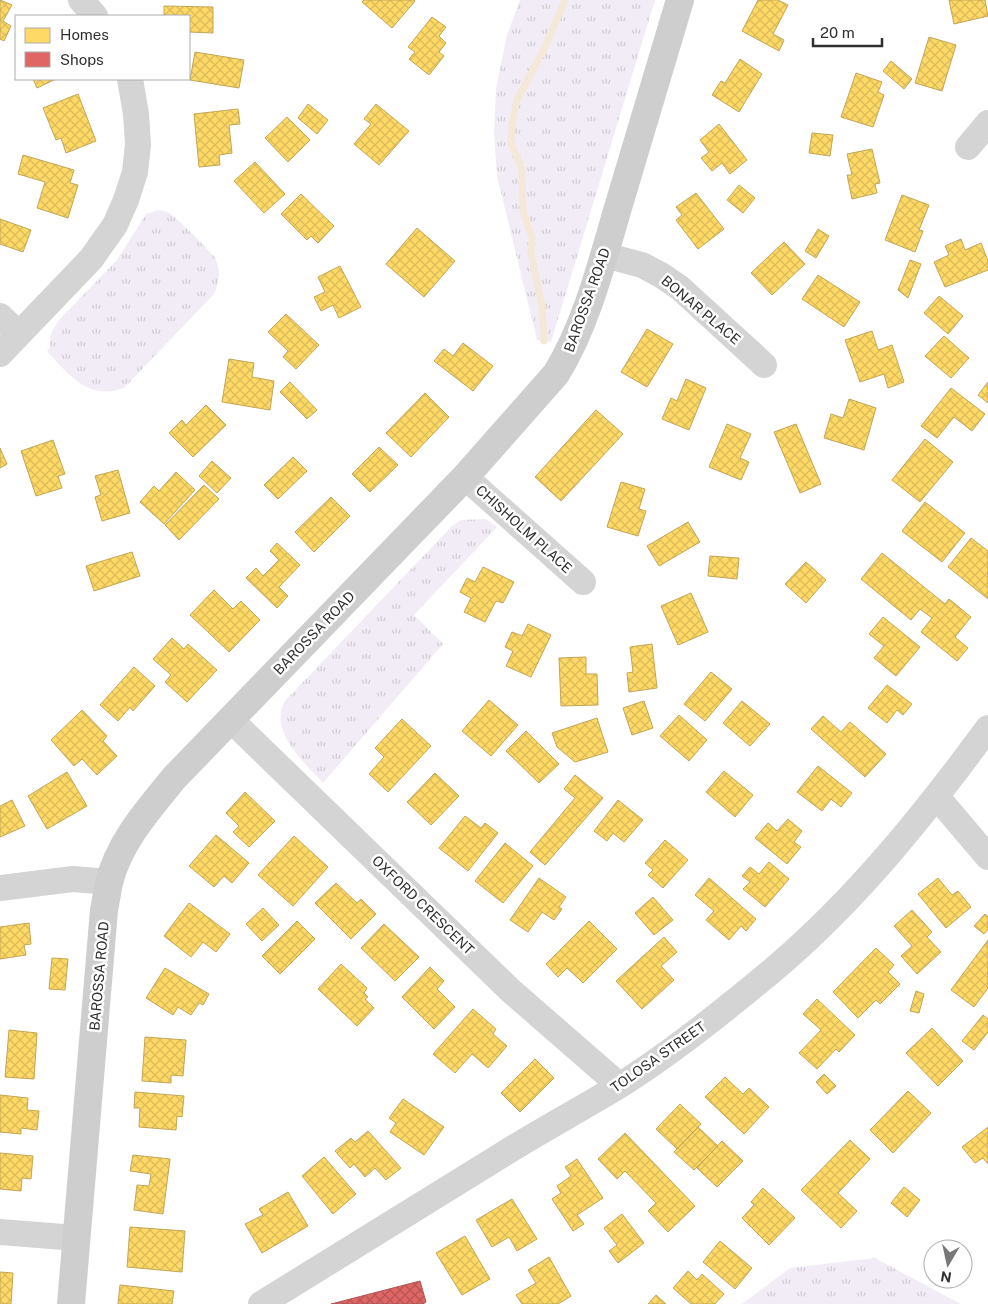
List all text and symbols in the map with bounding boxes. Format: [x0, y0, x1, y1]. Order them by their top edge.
legend [15, 15, 190, 80]
scale bar [813, 15, 882, 47]
text: 20 m [820, 24, 855, 41]
text: Homes [60, 26, 109, 43]
text: Shops [60, 51, 104, 68]
street label: BAROSSA ROAD [561, 246, 613, 354]
street label: BONAR PLACE [658, 272, 744, 348]
street label: CHISHOLM PLACE [473, 482, 575, 576]
street label: BAROSSA ROAD [270, 588, 358, 678]
street label: OXFORD CRESCENT [369, 852, 477, 958]
street label: BAROSSA ROAD [86, 921, 112, 1031]
street label: TOLOSA STREET [608, 1018, 708, 1096]
north arrow [923, 1239, 973, 1289]
text: N [939, 1268, 953, 1286]

